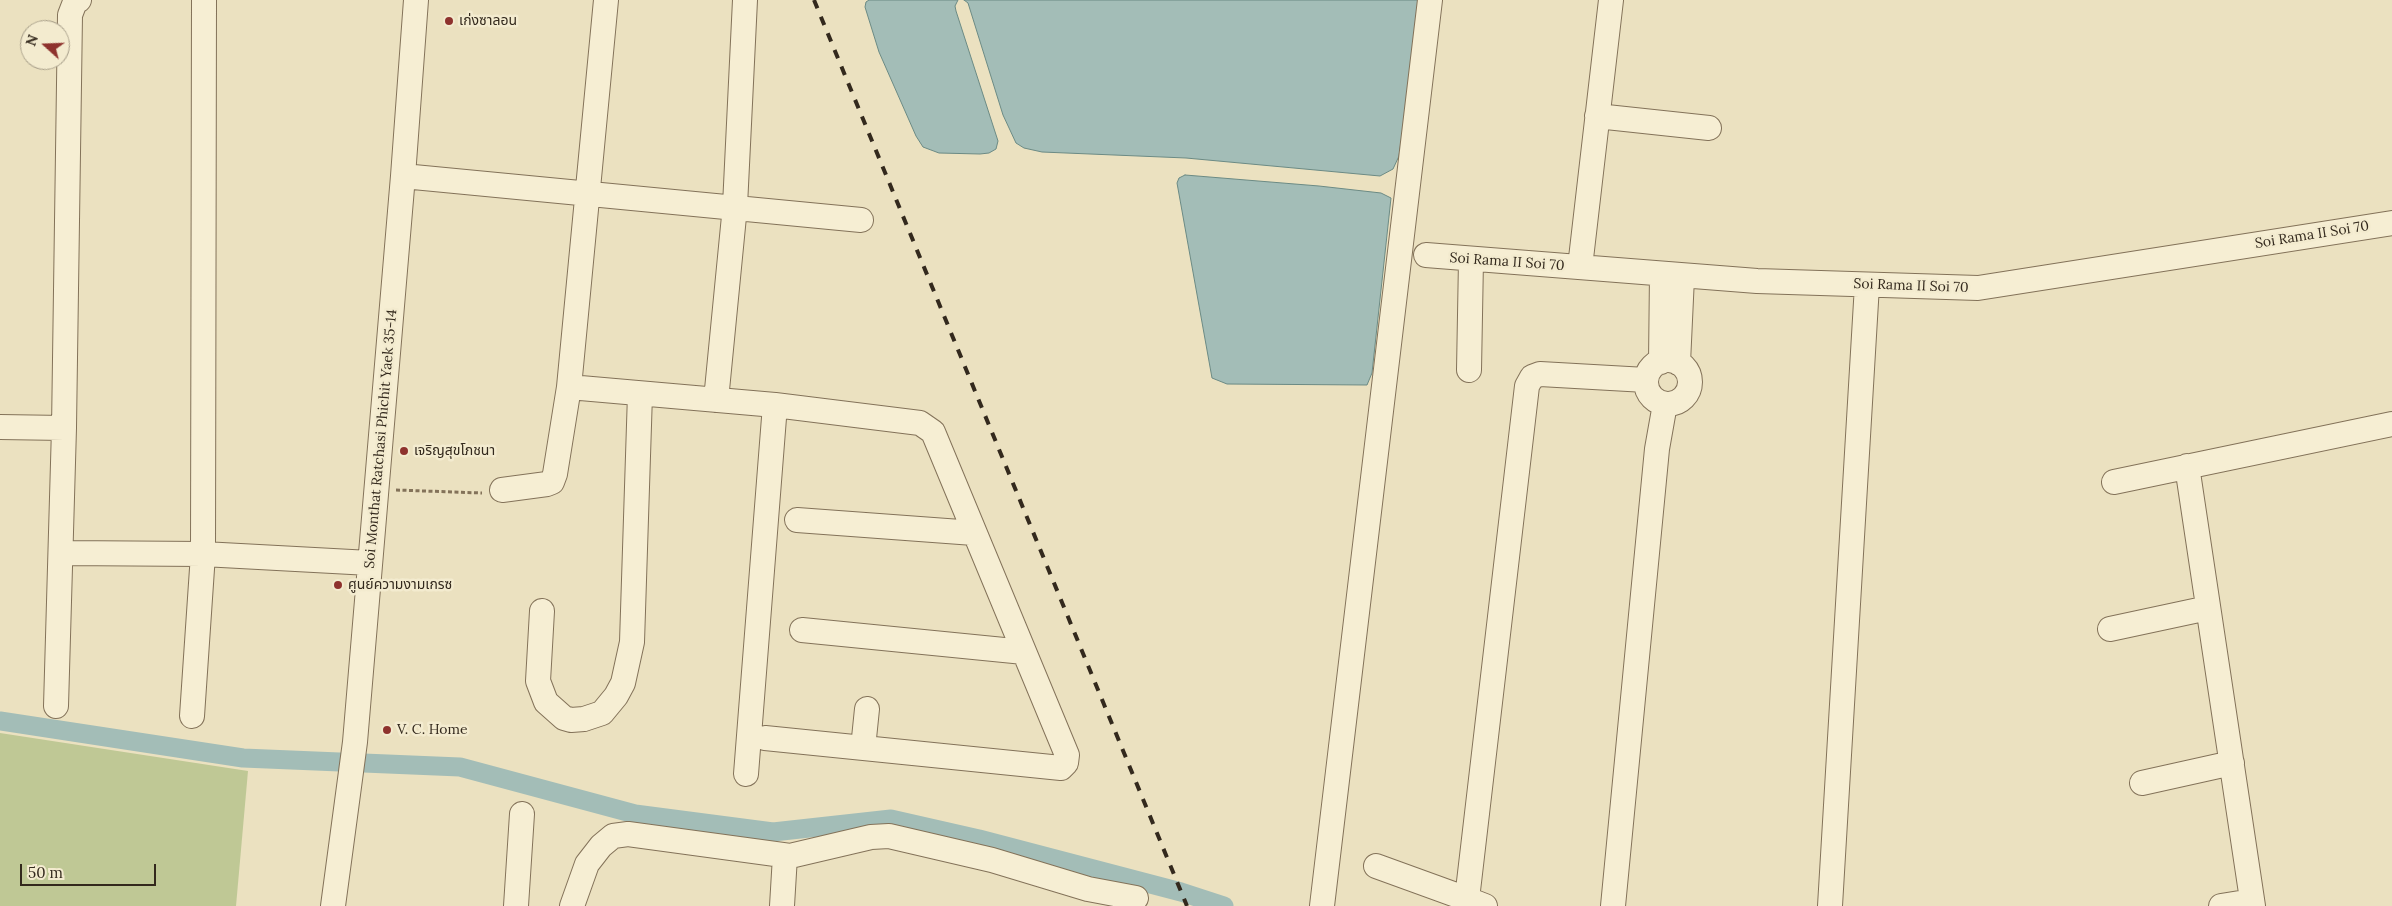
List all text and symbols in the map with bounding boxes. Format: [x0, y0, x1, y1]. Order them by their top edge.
place label: เก่งซาลอน [459, 13, 517, 29]
marker: เก่งซาลอน [443, 15, 455, 27]
north arrow [20, 20, 70, 70]
text: N [22, 32, 42, 48]
street label: Soi Rama II Soi 70 [2254, 218, 2370, 252]
street label: Soi Rama II Soi 70 [1449, 250, 1565, 274]
street label: Soi Rama II Soi 70 [1853, 276, 1969, 296]
street label: Soi Monthat Ratchasi Phichit Yaek 35-14 [361, 309, 401, 569]
place label: เจริญสุขโภชนา [414, 443, 495, 459]
marker: เจริญสุขโภชนา [398, 445, 410, 457]
place label: ศูนย์ความงามเกรซ [348, 577, 452, 593]
marker: ศูนย์ความงามเกรซ [332, 579, 344, 591]
place label: V. C. Home [397, 722, 468, 738]
marker: V. C. Home [381, 724, 393, 736]
scale bar [22, 854, 159, 886]
text: 50 m [28, 863, 63, 882]

